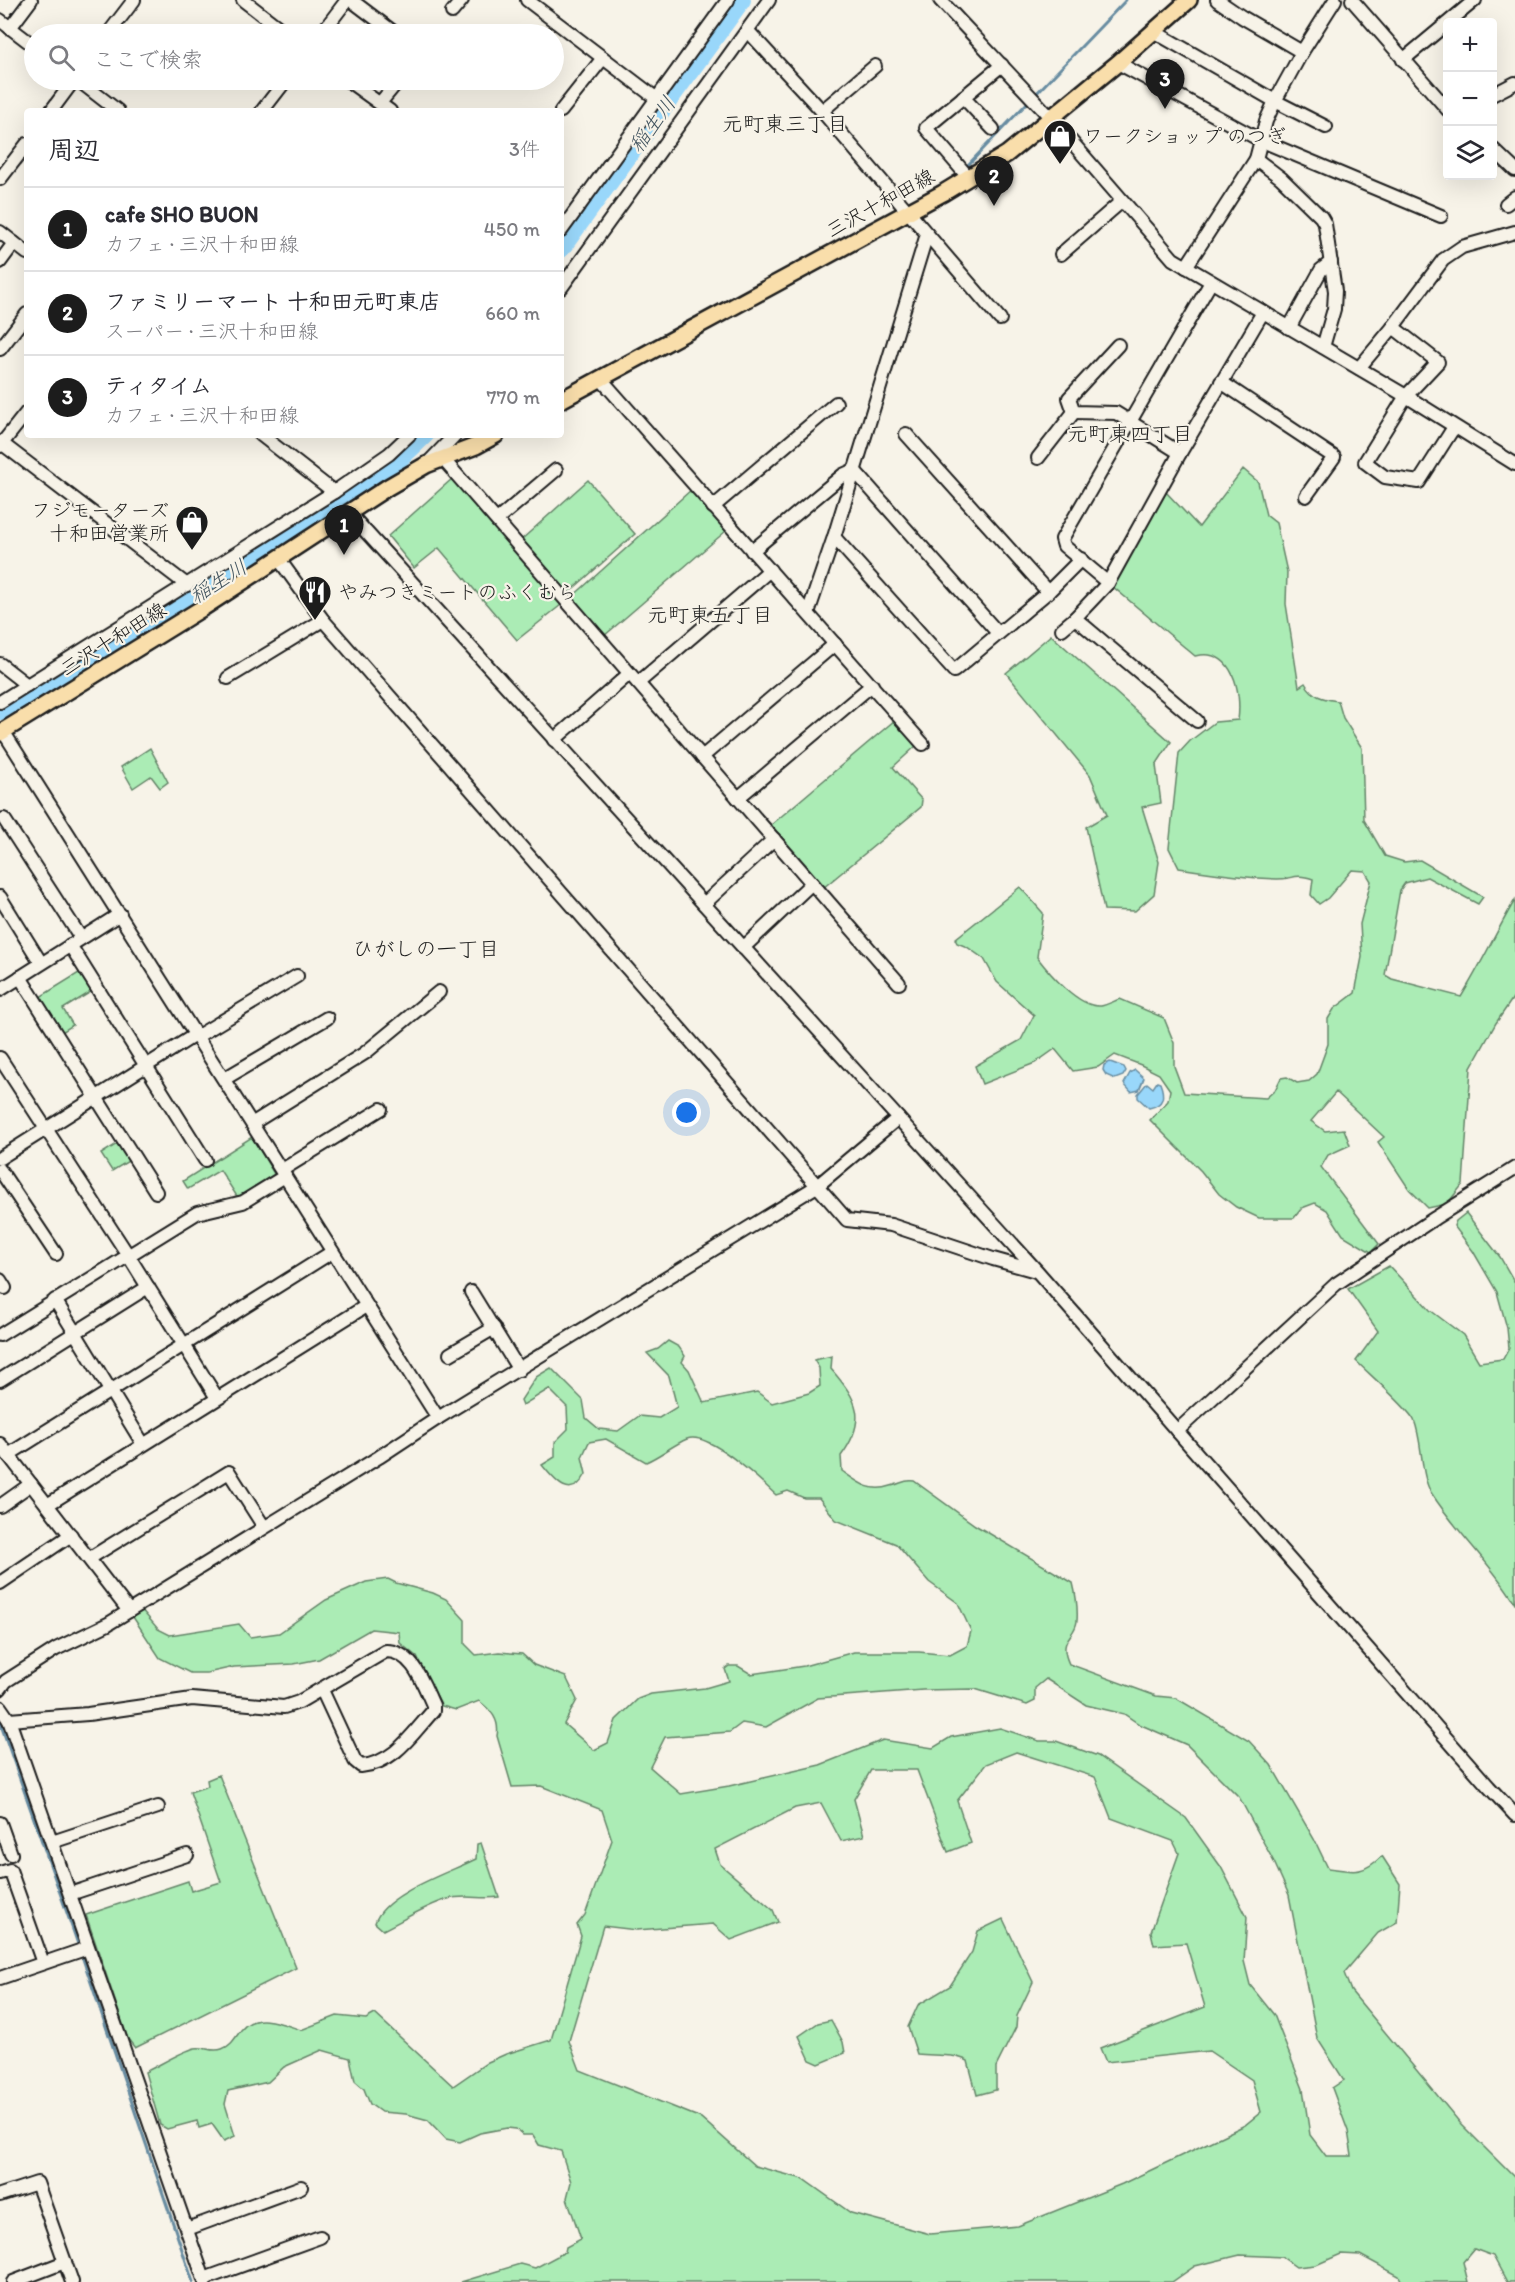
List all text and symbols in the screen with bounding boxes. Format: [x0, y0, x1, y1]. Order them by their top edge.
map controls [1443, 18, 1497, 180]
button: + [1443, 18, 1497, 72]
search box [24, 24, 564, 90]
icon: search [45, 41, 78, 74]
text: ここで検索 [93, 46, 203, 73]
pin: 3 [1146, 60, 1184, 109]
button: − [1443, 72, 1497, 126]
water label: 稲生川 [623, 91, 681, 157]
district label: 元町東三丁目 [722, 111, 848, 136]
shop icon: ワークショップ のつぎ [1042, 118, 1078, 165]
place label: ワークショップ のつぎ [1083, 124, 1287, 148]
button: layers [1443, 126, 1497, 180]
text: 周辺 [48, 134, 100, 166]
text: 3件 [509, 137, 540, 161]
pin: 2 [974, 156, 1014, 206]
street label: 三沢十和田線 [822, 163, 938, 243]
text: cafe SHO BUON [105, 201, 259, 228]
text: 1 [63, 217, 72, 241]
text: 450 m [484, 217, 540, 241]
text: カフェ · 三沢十和田線 [105, 232, 299, 256]
text: ファミリーマート 十和田元町東店 [105, 288, 441, 315]
text: 2 [62, 301, 73, 325]
text: 660 m [485, 301, 540, 325]
text: スーパー · 三沢十和田線 [105, 319, 318, 343]
text: ティタイム [105, 372, 212, 399]
text: 3 [62, 385, 73, 409]
text: 770 m [487, 385, 540, 409]
text: カフェ · 三沢十和田線 [105, 403, 299, 427]
district label: 元町東四丁目 [1067, 421, 1193, 446]
place label: フジモーターズ 十和田営業所 [31, 498, 169, 545]
shop icon: フジモーターズ 十和田営業所 [174, 504, 210, 551]
pin: 1 [324, 506, 364, 555]
water label: 稲生川 [185, 554, 251, 608]
restaurant icon: やみつきミートのふくむら [297, 574, 333, 621]
place label: やみつきミートのふくむら [338, 580, 577, 604]
street label: 三沢十和田線 [56, 597, 170, 681]
district label: 元町東五丁目 [647, 602, 773, 627]
district label: ひがしの一丁目 [353, 936, 500, 961]
your location [672, 1098, 701, 1127]

